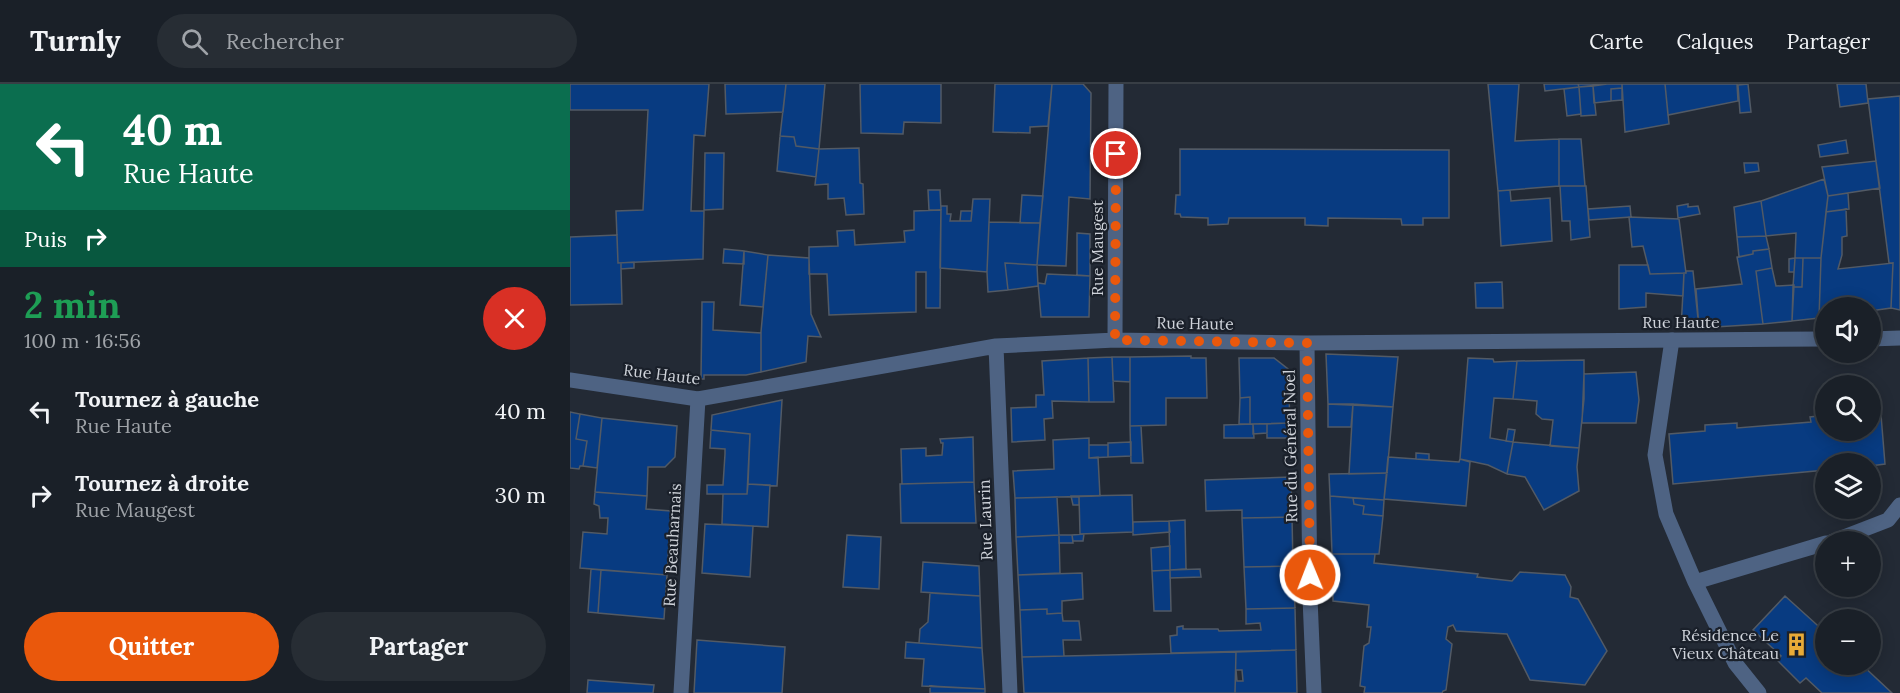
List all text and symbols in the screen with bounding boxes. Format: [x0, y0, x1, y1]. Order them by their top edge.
search box [157, 14, 577, 68]
text: Turnly [30, 23, 121, 59]
icon: search [178, 25, 211, 58]
text: Rechercher [226, 27, 344, 55]
text: Carte [1589, 28, 1643, 55]
text: Calques [1676, 28, 1753, 55]
text: Partager [1786, 28, 1870, 55]
text: 40 m [123, 103, 222, 157]
icon: left [24, 108, 102, 186]
pin [1090, 128, 1141, 179]
icon: arrive [1099, 137, 1132, 170]
text: Rue Haute [123, 156, 254, 190]
street label: Rue Maugest [1087, 199, 1107, 296]
icon: right [79, 222, 112, 255]
text: Puis [24, 225, 67, 253]
text: 2 min [24, 282, 121, 328]
button: close [483, 287, 546, 350]
map controls [1815, 297, 1881, 675]
button: sound [1815, 297, 1881, 363]
street label: Rue Haute [1156, 312, 1234, 334]
street label: Rue Haute [1642, 312, 1720, 332]
text: 100 m · 16:56 [24, 328, 141, 353]
street label: Rue Haute [622, 359, 702, 389]
street label: Rue du Général Noel [1279, 369, 1301, 523]
button: search [1815, 375, 1881, 441]
text: Tournez à gauche [75, 385, 259, 413]
icon: left [24, 395, 57, 428]
text: 40 m [495, 397, 546, 425]
text: Rue Haute [75, 413, 172, 438]
button: layers [1815, 453, 1881, 519]
text: Tournez à droite [75, 469, 249, 497]
icon: right [24, 479, 57, 512]
street label: Rue Laurin [974, 479, 996, 561]
text: 30 m [495, 481, 546, 509]
street label: Rue Beauharnais [659, 483, 685, 607]
text: Rue Maugest [75, 497, 195, 522]
button: + [1815, 531, 1881, 597]
position arrow [1278, 543, 1342, 607]
button: − [1815, 609, 1881, 675]
button: Quitter [24, 612, 279, 681]
button: Partager [291, 612, 546, 681]
place label: Résidence Le Vieux Château [1671, 625, 1779, 663]
building icon: Résidence Le Vieux Château [1784, 631, 1810, 657]

